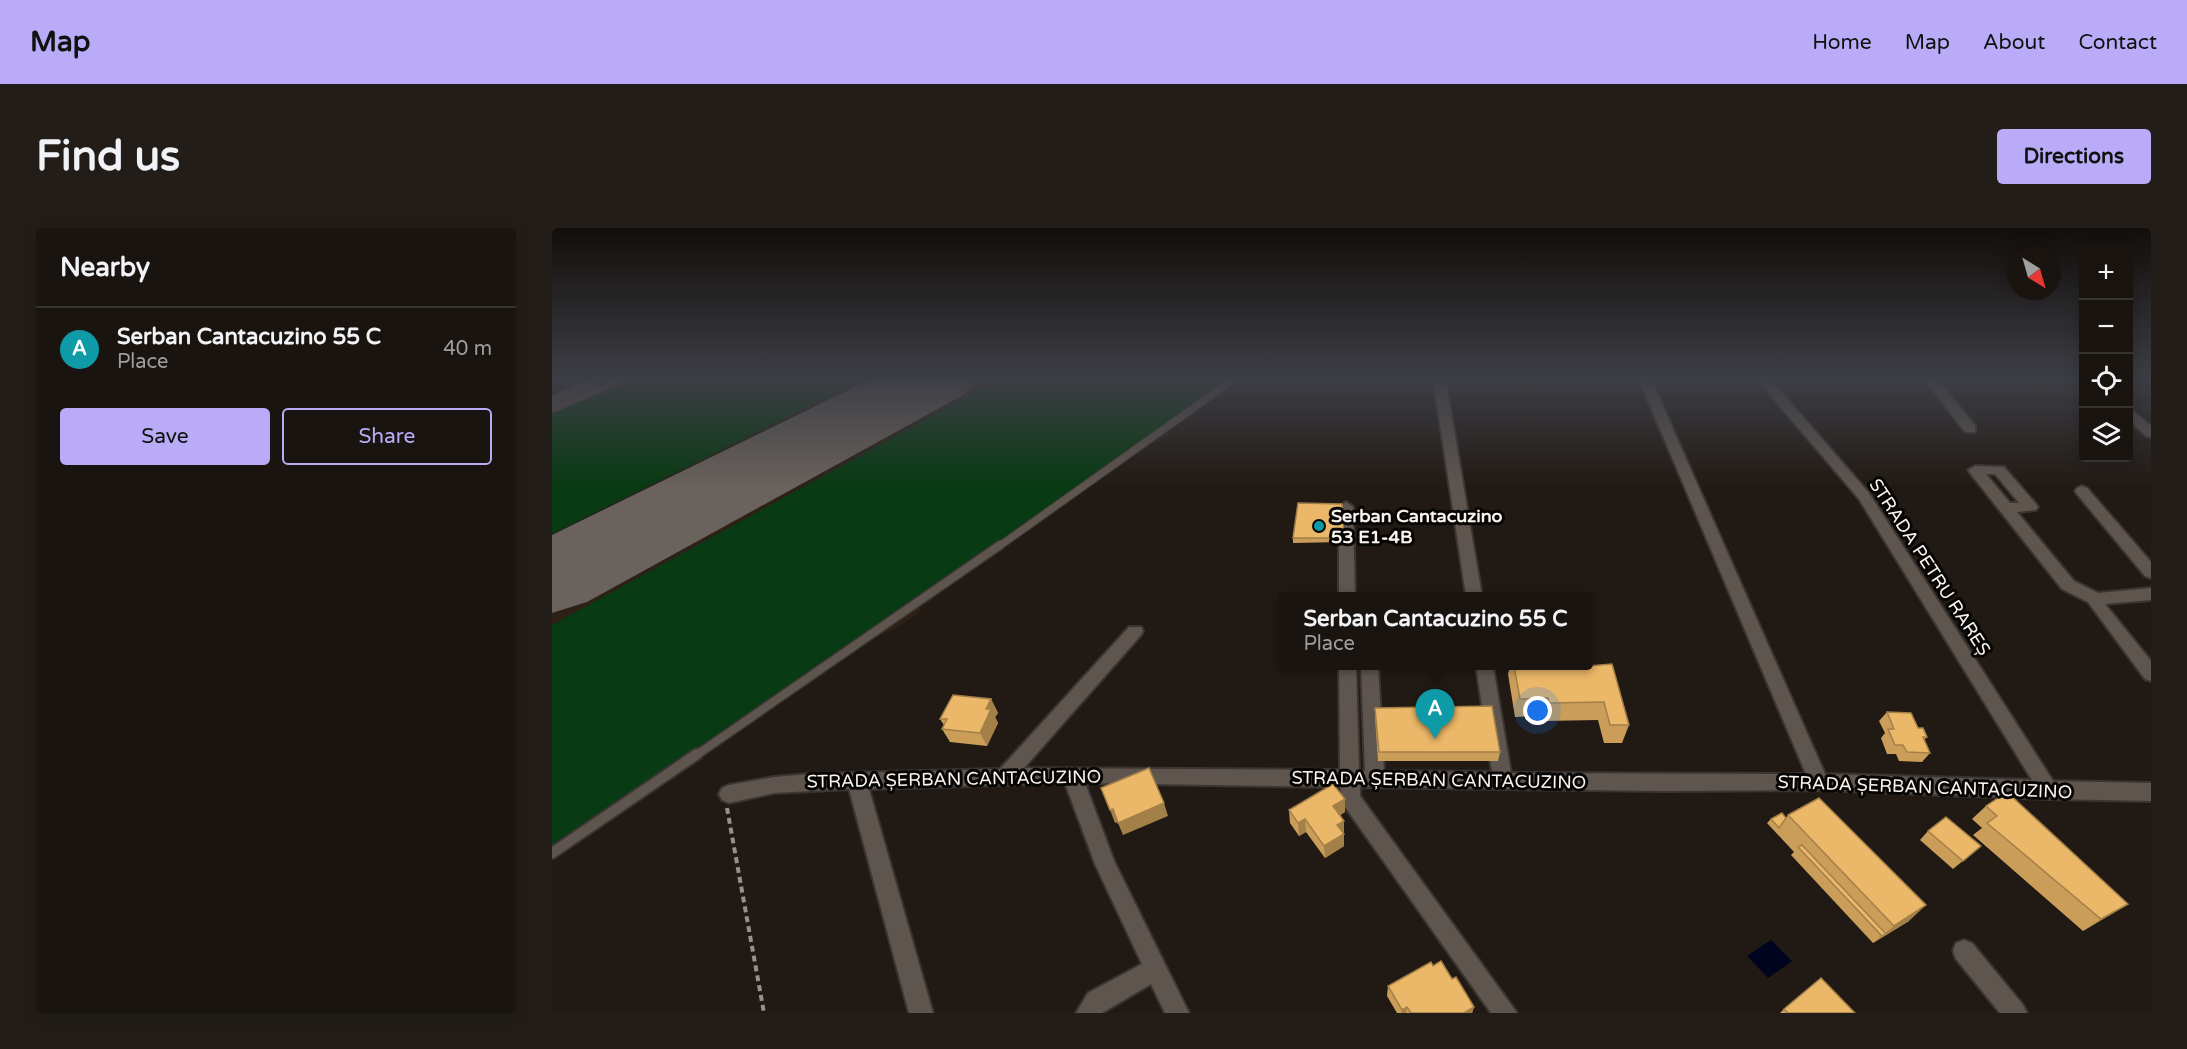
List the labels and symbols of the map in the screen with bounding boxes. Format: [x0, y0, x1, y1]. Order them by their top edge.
north arrow [2007, 246, 2061, 300]
street label: STRADA PETRU RAREȘ [1865, 475, 1995, 659]
place label: Serban Cantacuzino 53 E1-4B [1331, 505, 1503, 548]
marker: Serban Cantacuzino 53 E1-4B [1312, 519, 1326, 533]
pin: A [1416, 690, 1454, 739]
your location [1523, 696, 1552, 725]
street label: STRADA ȘERBAN CANTACUZINO [806, 765, 1102, 793]
street label: STRADA ȘERBAN CANTACUZINO [1291, 766, 1587, 794]
street label: STRADA ȘERBAN CANTACUZINO [1777, 771, 2073, 803]

